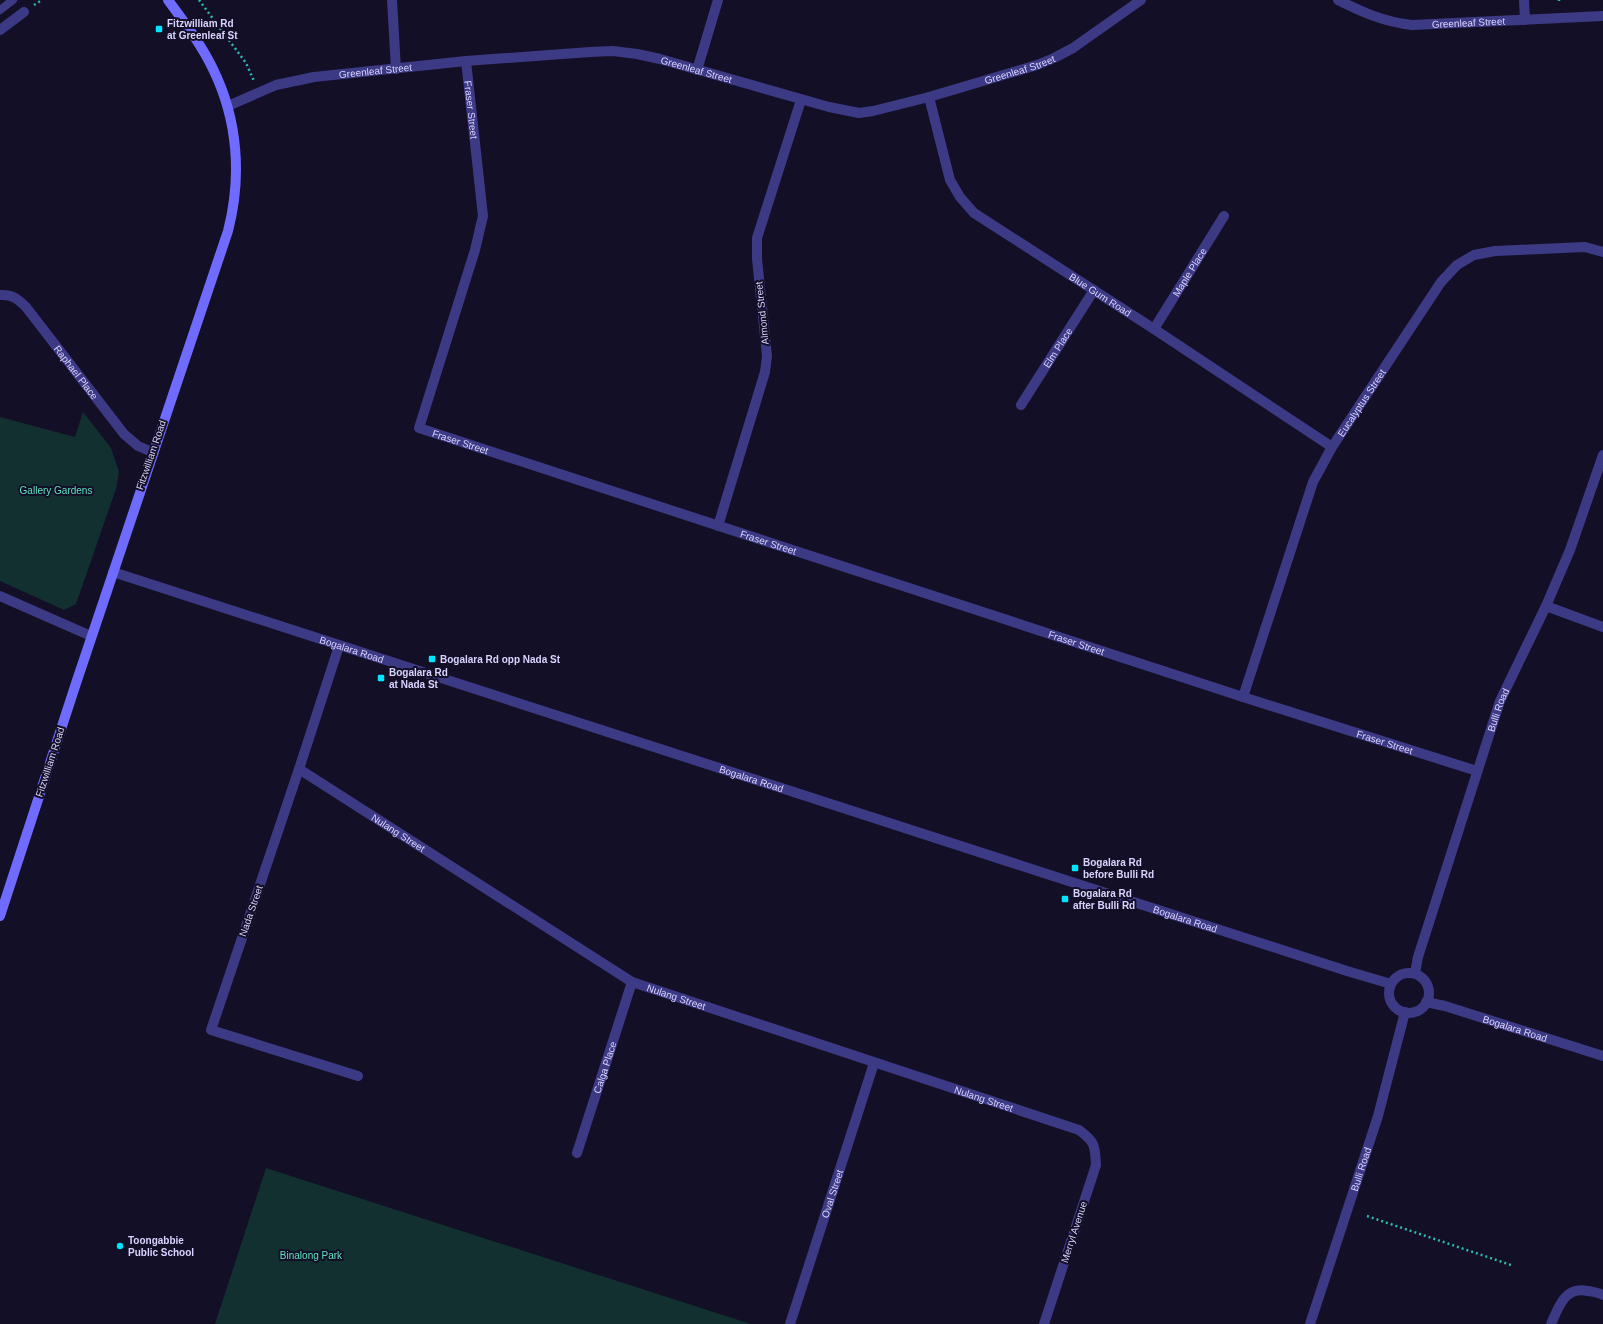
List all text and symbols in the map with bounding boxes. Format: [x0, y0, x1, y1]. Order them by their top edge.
street label: Greenleaf Street [1431, 15, 1506, 30]
place label: Fitzwilliam Rd at Greenleaf St [167, 18, 238, 41]
marker: Fitzwilliam Rd at Greenleaf St [154, 24, 164, 34]
street label: Greenleaf Street [983, 53, 1057, 86]
street label: Greenleaf Street [660, 54, 733, 85]
street label: Greenleaf Street [338, 61, 413, 80]
street label: Fraser Street [463, 80, 480, 140]
street label: Maple Place [1170, 245, 1209, 298]
street label: Blue Gum Road [1068, 271, 1133, 318]
street label: Almond Street [753, 281, 771, 345]
street label: Elm Place [1041, 325, 1074, 370]
street label: Raphael Place [52, 343, 101, 402]
street label: Eucalyptus Street [1335, 367, 1388, 438]
street label: Fitzwilliam Road [134, 419, 168, 491]
street label: Fraser Street [431, 427, 490, 456]
park label: Gallery Gardens [20, 485, 92, 496]
street label: Fraser Street [739, 528, 798, 556]
street label: Fraser Street [1047, 628, 1106, 657]
street label: Bogalara Road [318, 634, 385, 665]
marker: Bogalara Rd opp Nada St [427, 654, 437, 664]
place label: Bogalara Rd opp Nada St [440, 654, 561, 665]
place label: Bogalara Rd at Nada St [389, 667, 448, 690]
marker: Bogalara Rd at Nada St [376, 673, 386, 683]
street label: Bulli Road [1485, 686, 1511, 733]
street label: Fitzwilliam Road [34, 726, 66, 798]
street label: Fraser Street [1355, 728, 1415, 756]
street label: Bogalara Road [718, 763, 785, 794]
street label: Nulang Street [370, 811, 427, 854]
place label: Bogalara Rd before Bulli Rd [1083, 857, 1154, 880]
marker: Bogalara Rd before Bulli Rd [1070, 863, 1080, 873]
street label: Nada Street [237, 884, 265, 938]
place label: Bogalara Rd after Bulli Rd [1073, 888, 1135, 911]
marker: Bogalara Rd after Bulli Rd [1060, 894, 1070, 904]
street label: Bogalara Road [1152, 903, 1219, 934]
street label: Nulang Street [646, 982, 707, 1012]
street label: Bogalara Road [1482, 1013, 1549, 1044]
street label: Calga Place [591, 1040, 618, 1095]
street label: Nulang Street [953, 1084, 1015, 1113]
street label: Bulli Road [1348, 1146, 1373, 1192]
street label: Oval Street [819, 1168, 845, 1219]
street label: Merryl Avenue [1059, 1200, 1089, 1264]
place label: Toongabbie Public School [128, 1235, 194, 1258]
marker: Toongabbie Public School [115, 1241, 125, 1251]
park label: Binalong Park [280, 1250, 343, 1261]

